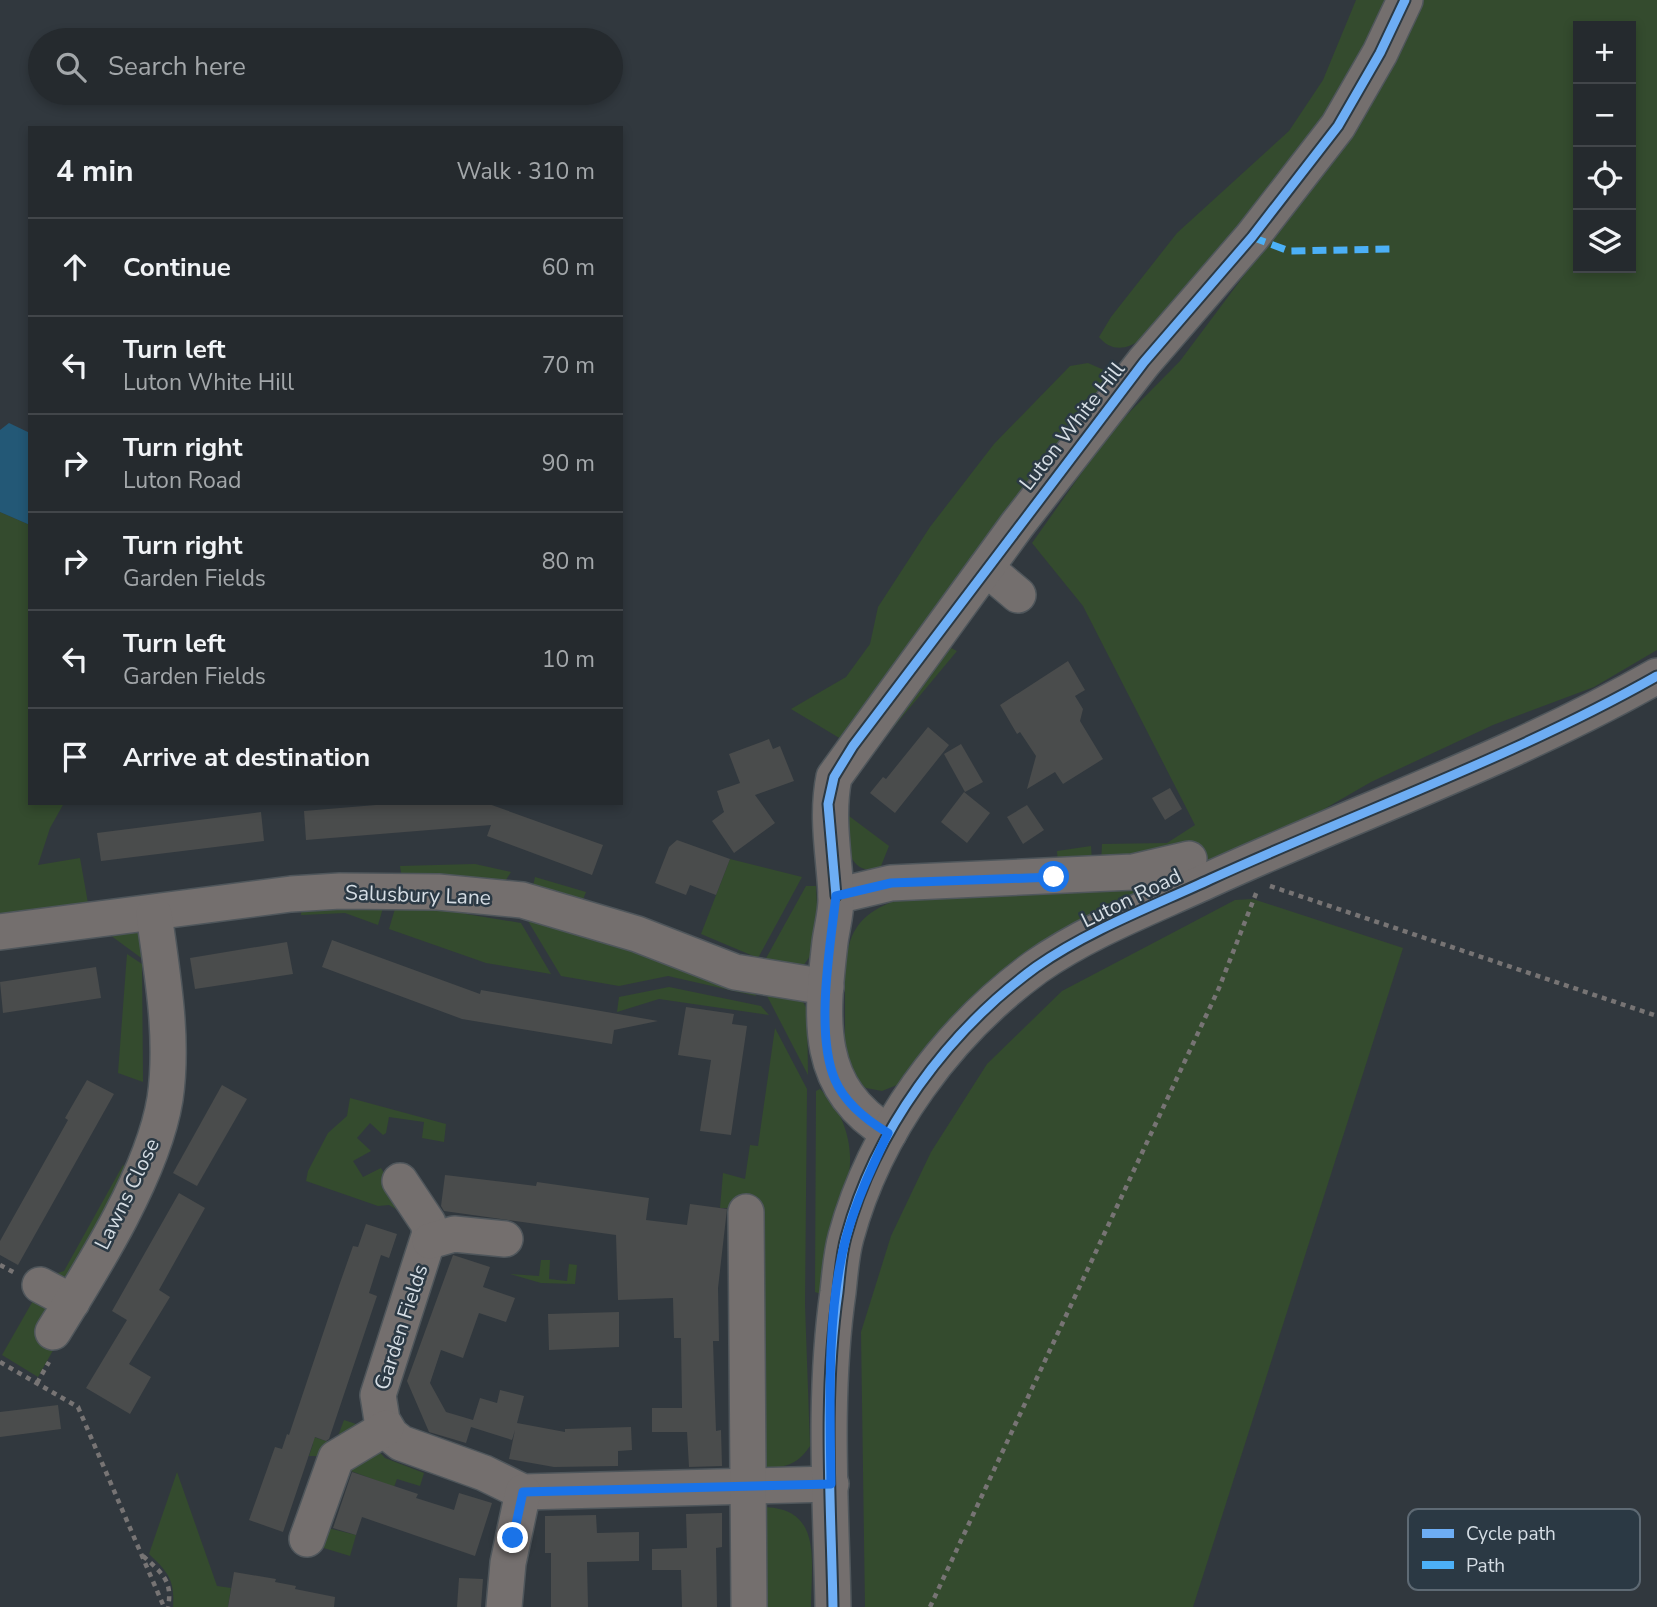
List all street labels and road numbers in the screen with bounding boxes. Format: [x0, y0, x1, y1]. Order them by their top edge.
street label: Luton White Hill [1013, 355, 1132, 496]
street label: Luton Road [1076, 862, 1186, 934]
street label: Salusbury Lane [344, 878, 492, 912]
street label: Lawns Close [88, 1134, 166, 1254]
street label: Garden Fields [368, 1261, 434, 1393]

